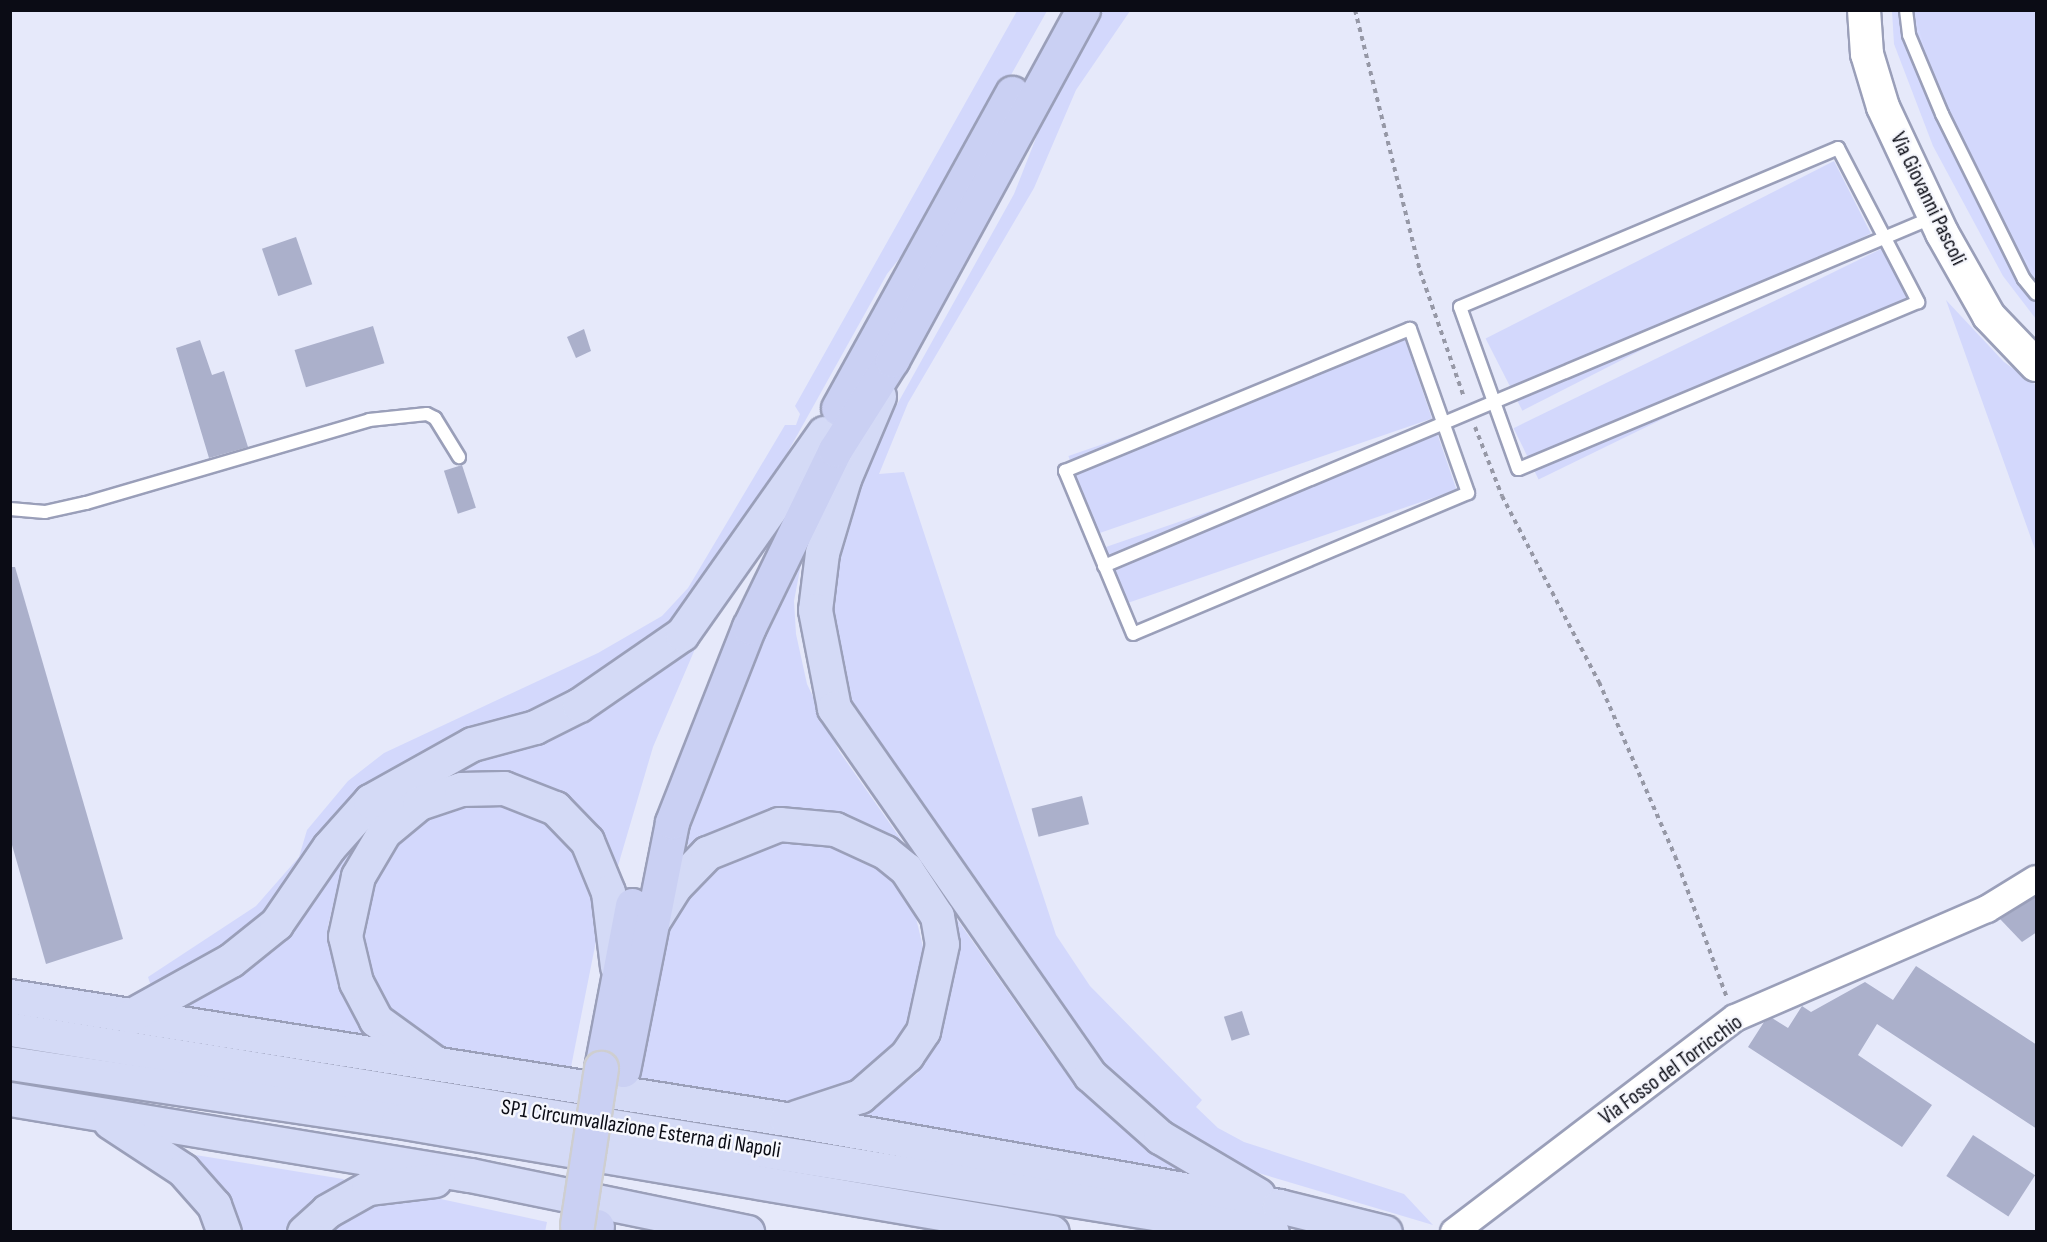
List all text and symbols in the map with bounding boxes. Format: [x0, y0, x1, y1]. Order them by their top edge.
street label: Via Giovanni Pascoli [1884, 128, 1972, 270]
street label: Via Fosso del Torricchio [1594, 1009, 1748, 1131]
street label: SP1 Circumvallazione Esterna di Napoli [499, 1094, 783, 1164]

